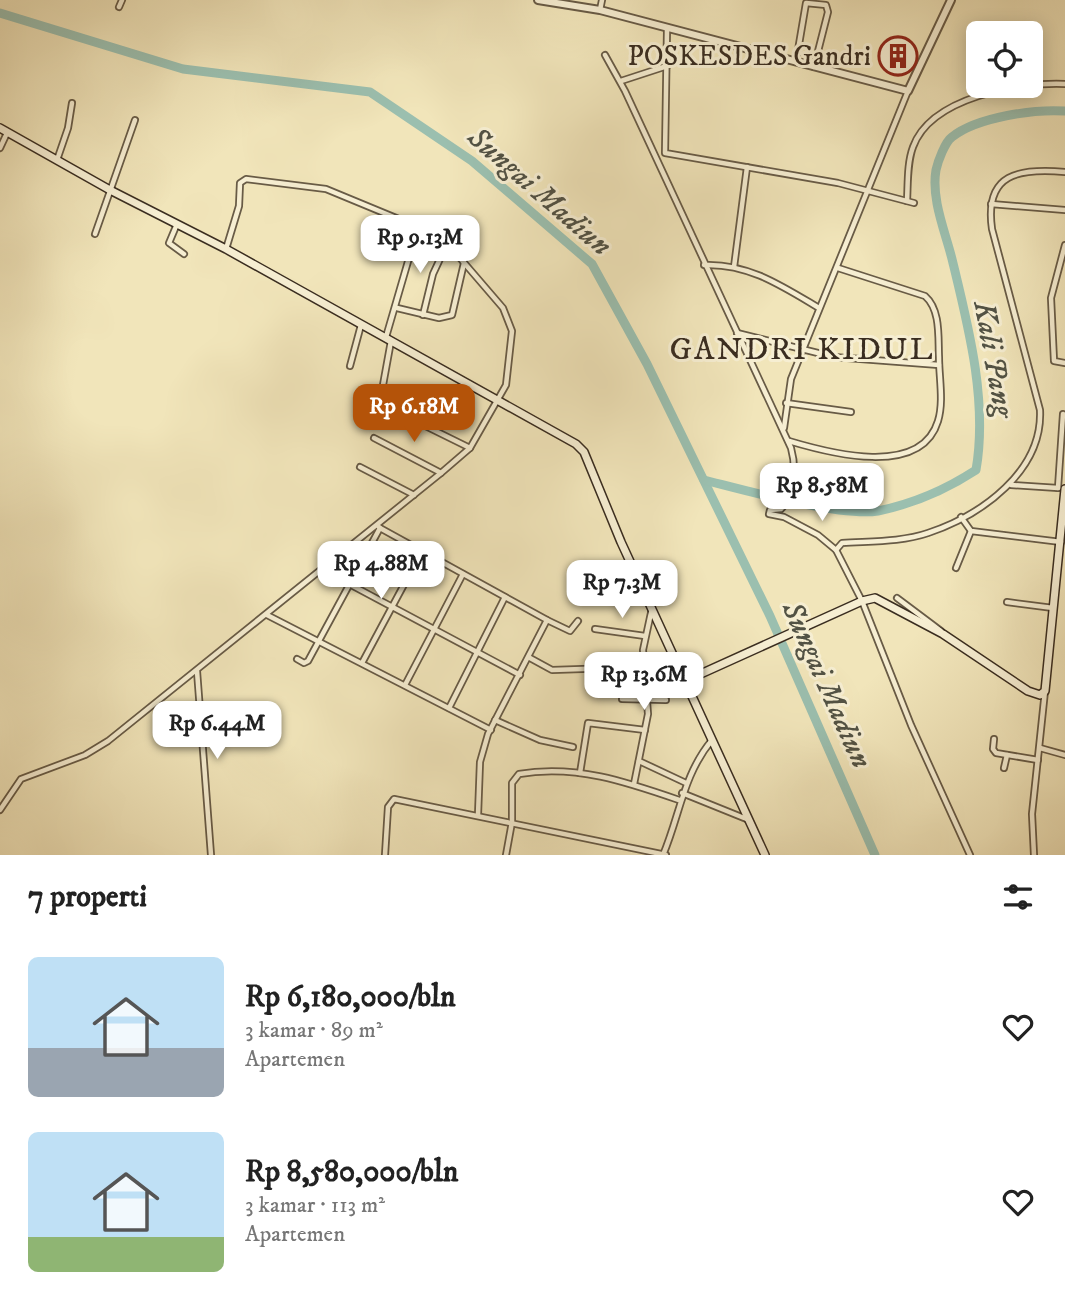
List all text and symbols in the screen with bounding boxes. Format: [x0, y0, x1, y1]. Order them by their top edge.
map controls [966, 21, 1043, 98]
button: locate [966, 21, 1043, 98]
building icon: POSKESDES Gandri [877, 35, 919, 77]
place label: POSKESDES Gandri [627, 39, 871, 74]
water label: Sungai Madiun [459, 119, 619, 265]
pin: Rp 9.13M [348, 216, 492, 275]
text: Rp 9.13M [377, 223, 463, 252]
water label: Kali Pang [964, 297, 1022, 423]
district label: GANDRI KIDUL [670, 330, 934, 370]
pin: Rp 6.18M [342, 384, 486, 444]
text: Rp 6.18M [369, 392, 459, 421]
pin: Rp 8.58M [750, 463, 894, 523]
text: Rp 8.58M [776, 471, 868, 500]
pin: Rp 4.88M [309, 542, 453, 601]
text: Rp 4.88M [333, 549, 429, 578]
pin: Rp 7.3M [557, 560, 687, 620]
text: Rp 7.3M [583, 568, 661, 597]
water label: Sungai Madiun [772, 595, 879, 774]
pin: Rp 13.6M [572, 652, 716, 712]
text: Rp 13.6M [600, 660, 688, 689]
pin: Rp 6.44M [145, 702, 289, 761]
text: Rp 6.44M [169, 709, 265, 738]
icon: filters [999, 878, 1037, 916]
text: 7 properti [28, 879, 147, 916]
text: Rp 6,180,000/bln [245, 979, 456, 1016]
icon: home [84, 985, 168, 1069]
icon: heart [999, 1008, 1037, 1046]
text: 3 kamar · 89 m² [245, 1016, 383, 1045]
text: Apartemen [245, 1045, 345, 1074]
text: Rp 8,580,000/bln [245, 1154, 458, 1191]
icon: home [84, 1160, 168, 1244]
icon: heart [999, 1183, 1037, 1221]
text: 3 kamar · 113 m² [245, 1191, 385, 1220]
text: Apartemen [245, 1220, 345, 1249]

